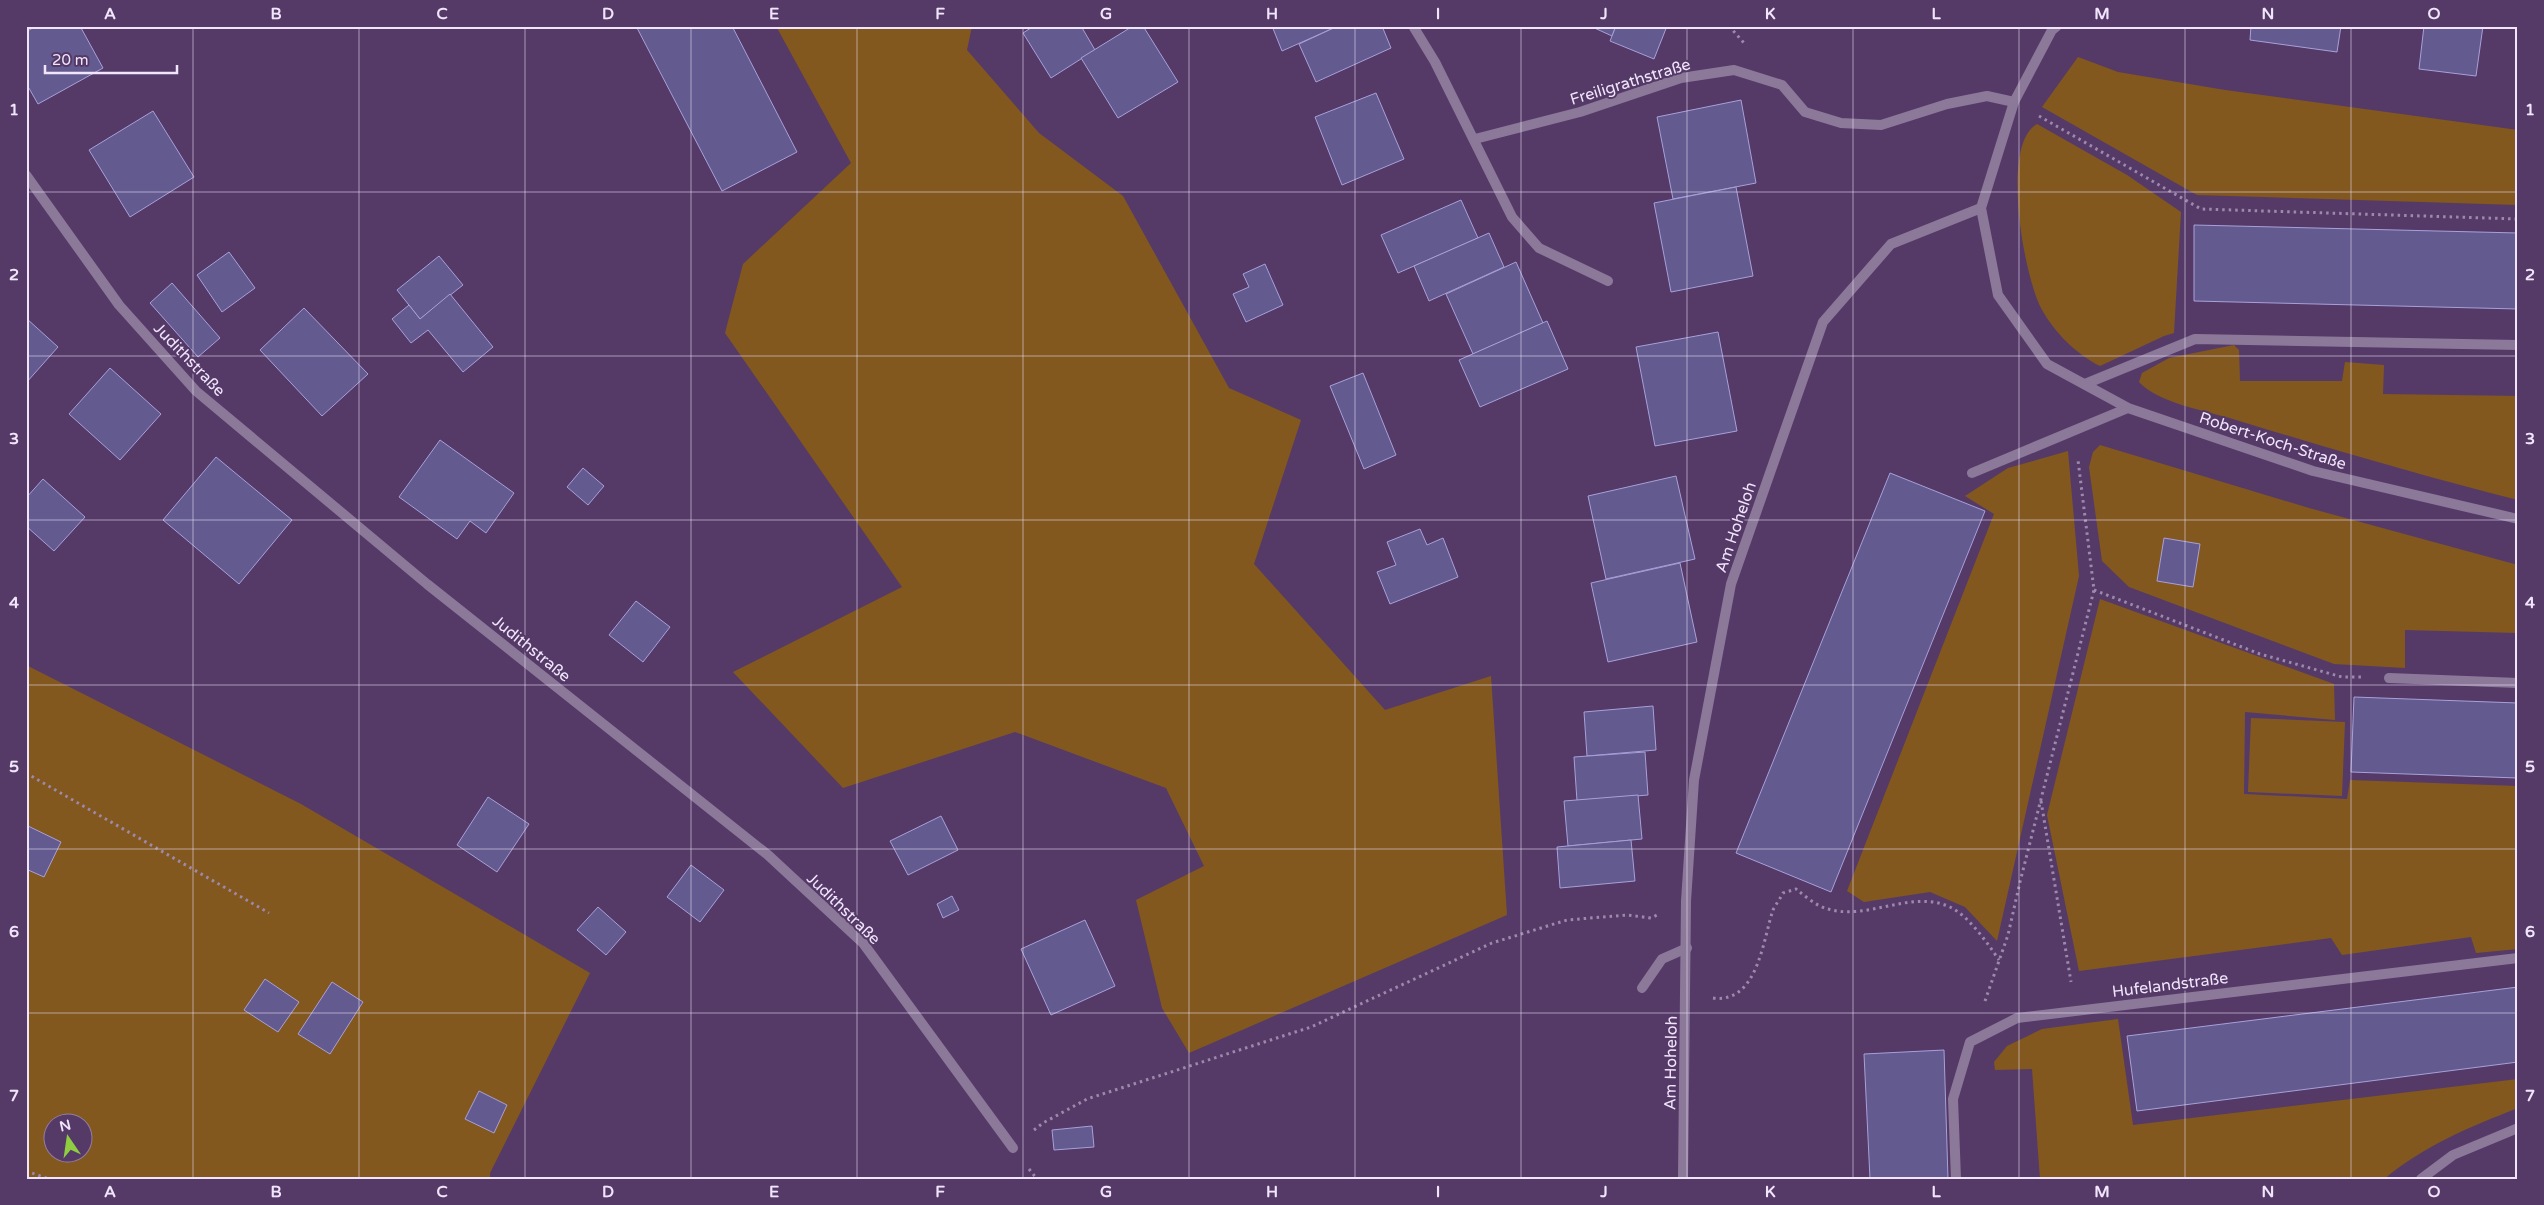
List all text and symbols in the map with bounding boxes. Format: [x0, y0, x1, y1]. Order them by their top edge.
text: A [104, 4, 116, 24]
text: B [270, 4, 282, 24]
text: C [436, 4, 448, 24]
text: D [602, 4, 614, 24]
text: E [769, 4, 779, 24]
text: F [935, 4, 945, 24]
text: G [1100, 4, 1112, 24]
text: H [1266, 4, 1278, 24]
text: I [1436, 4, 1440, 24]
text: J [1599, 4, 1608, 24]
text: K [1765, 4, 1776, 24]
text: L [1931, 4, 1941, 24]
text: M [2094, 4, 2110, 24]
text: N [2262, 4, 2274, 24]
text: O [2428, 4, 2441, 24]
scale bar [45, 42, 178, 74]
text: 20 m [52, 51, 89, 69]
street label: Freiligrathstraße [1568, 54, 1693, 110]
text: 1 [9, 100, 19, 120]
text: 1 [2525, 100, 2535, 120]
text: 2 [9, 265, 19, 285]
text: 2 [2525, 265, 2535, 285]
street label: Judithstraße [149, 319, 229, 401]
street label: Robert-Koch-Straße [2197, 408, 2349, 474]
text: 3 [9, 429, 19, 449]
text: 3 [2525, 429, 2535, 449]
street label: Am Hoheloh [1711, 479, 1761, 575]
text: 4 [9, 593, 19, 613]
text: 4 [2525, 593, 2535, 613]
street label: Judithstraße [488, 611, 574, 686]
text: 5 [9, 757, 19, 777]
text: 5 [2525, 757, 2535, 777]
street label: Judithstraße [802, 869, 884, 949]
text: 6 [9, 922, 19, 942]
text: 6 [2525, 922, 2535, 942]
street label: Hufelandstraße [2111, 968, 2229, 1002]
street label: Am Hoheloh [1660, 1016, 1682, 1110]
text: 7 [9, 1086, 19, 1106]
text: 7 [2525, 1086, 2535, 1106]
north arrow [42, 1112, 92, 1162]
text: N [58, 1116, 73, 1135]
text: A [104, 1182, 116, 1202]
text: B [270, 1182, 282, 1202]
text: C [436, 1182, 448, 1202]
text: D [602, 1182, 614, 1202]
text: E [769, 1182, 779, 1202]
text: F [935, 1182, 945, 1202]
text: G [1100, 1182, 1112, 1202]
text: H [1266, 1182, 1278, 1202]
text: I [1436, 1182, 1440, 1202]
text: J [1599, 1182, 1608, 1202]
text: K [1765, 1182, 1776, 1202]
text: L [1931, 1182, 1941, 1202]
text: M [2094, 1182, 2110, 1202]
text: N [2262, 1182, 2274, 1202]
text: O [2428, 1182, 2441, 1202]

